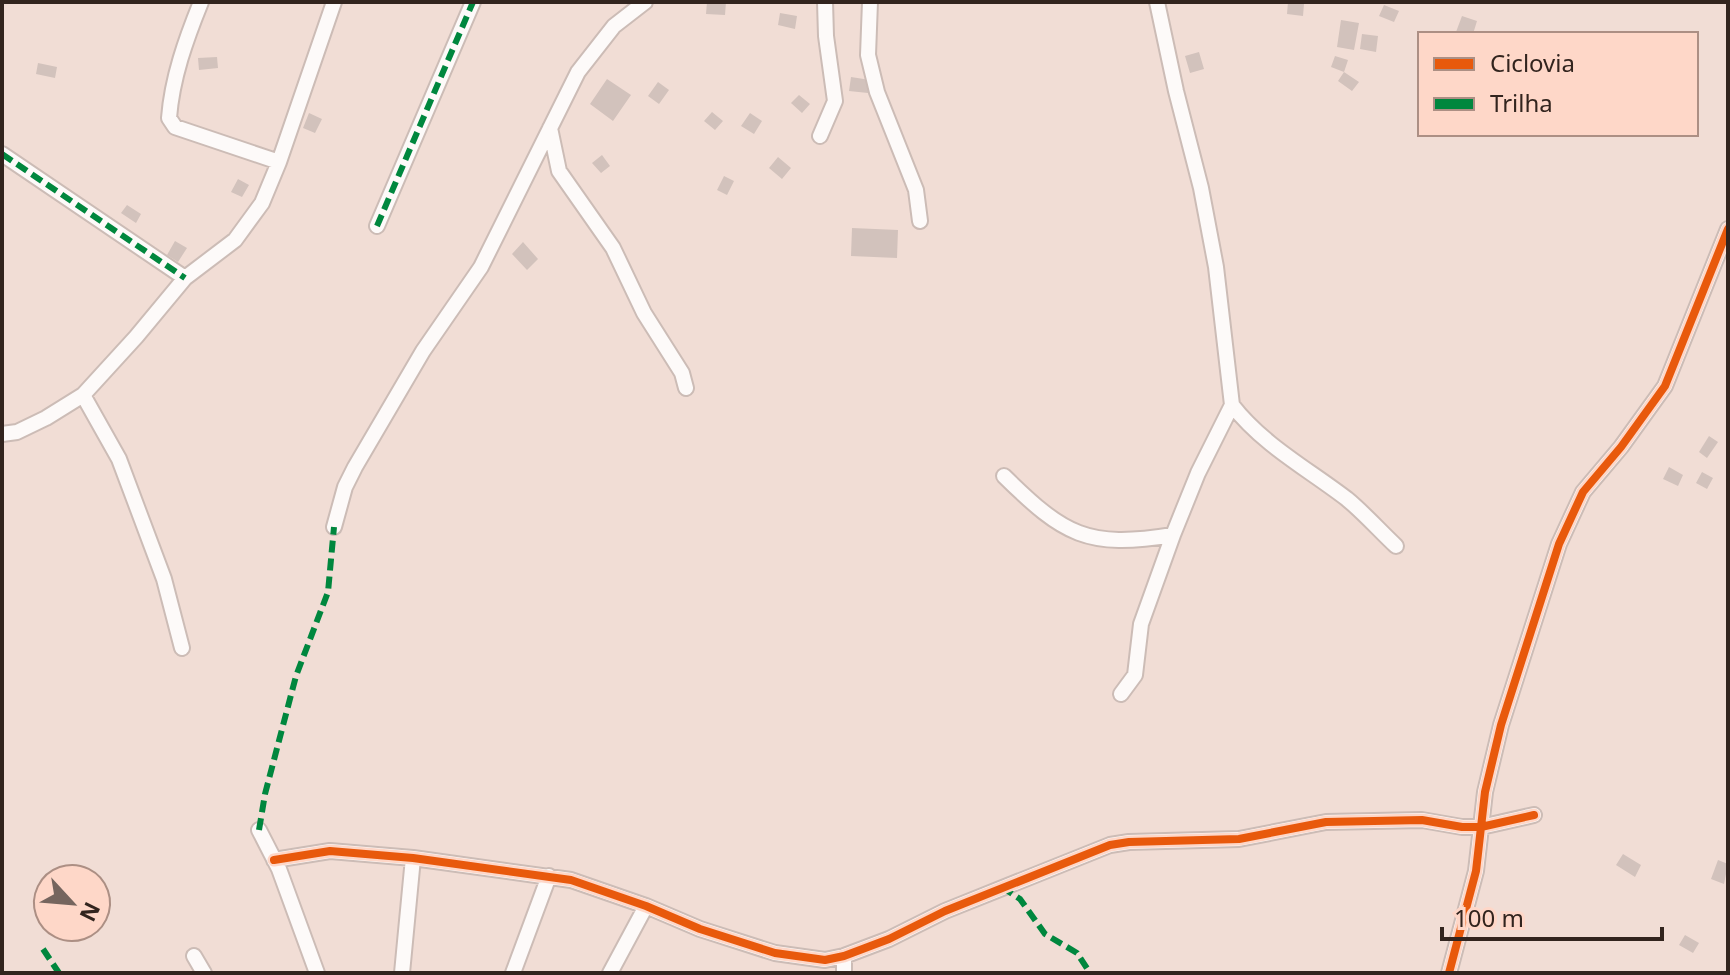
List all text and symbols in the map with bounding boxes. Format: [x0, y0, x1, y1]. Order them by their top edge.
legend [1418, 32, 1698, 136]
text: Ciclovia [1490, 46, 1575, 79]
text: Trilha [1490, 86, 1553, 119]
north arrow [32, 863, 112, 943]
scale bar [1442, 891, 1662, 941]
text: N [73, 898, 108, 927]
text: 100 m [1454, 901, 1524, 934]

